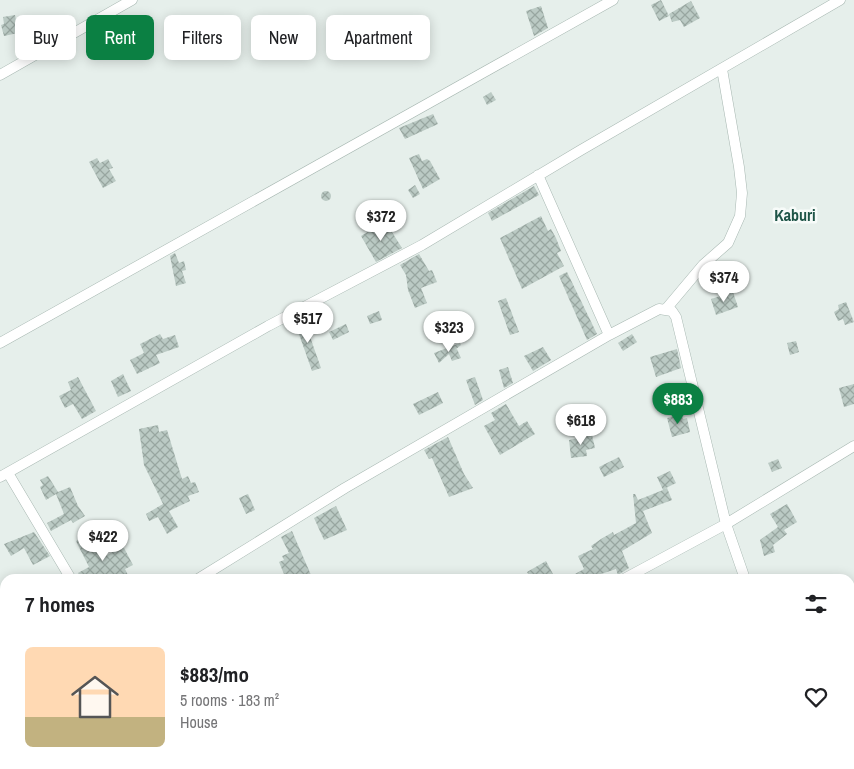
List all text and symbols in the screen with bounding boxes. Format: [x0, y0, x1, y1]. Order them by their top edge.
chip: Buy [15, 15, 76, 60]
chip: Rent [86, 15, 154, 60]
chip: Filters [164, 15, 241, 60]
chip: New [251, 15, 316, 60]
chip: Apartment [326, 15, 430, 60]
pin: $372 [351, 200, 411, 242]
district label: Kaburi [774, 204, 816, 226]
text: $372 [366, 205, 396, 227]
pin: $374 [694, 260, 754, 303]
text: $374 [709, 266, 739, 288]
pin: $517 [278, 302, 338, 344]
text: $517 [293, 307, 323, 329]
pin: $323 [419, 310, 479, 353]
text: $323 [434, 316, 464, 338]
pin: $883 [648, 382, 708, 425]
text: $883 [663, 388, 693, 410]
pin: $618 [551, 404, 611, 446]
text: $618 [566, 409, 596, 431]
pin: $422 [73, 520, 133, 562]
text: $422 [88, 525, 118, 547]
text: 7 homes [25, 590, 95, 619]
icon: filters [802, 590, 830, 618]
text: $883/mo [180, 660, 249, 689]
icon: home [65, 667, 125, 727]
icon: heart [802, 683, 830, 711]
text: 5 rooms · 183 m² [180, 689, 279, 711]
text: House [180, 711, 218, 733]

